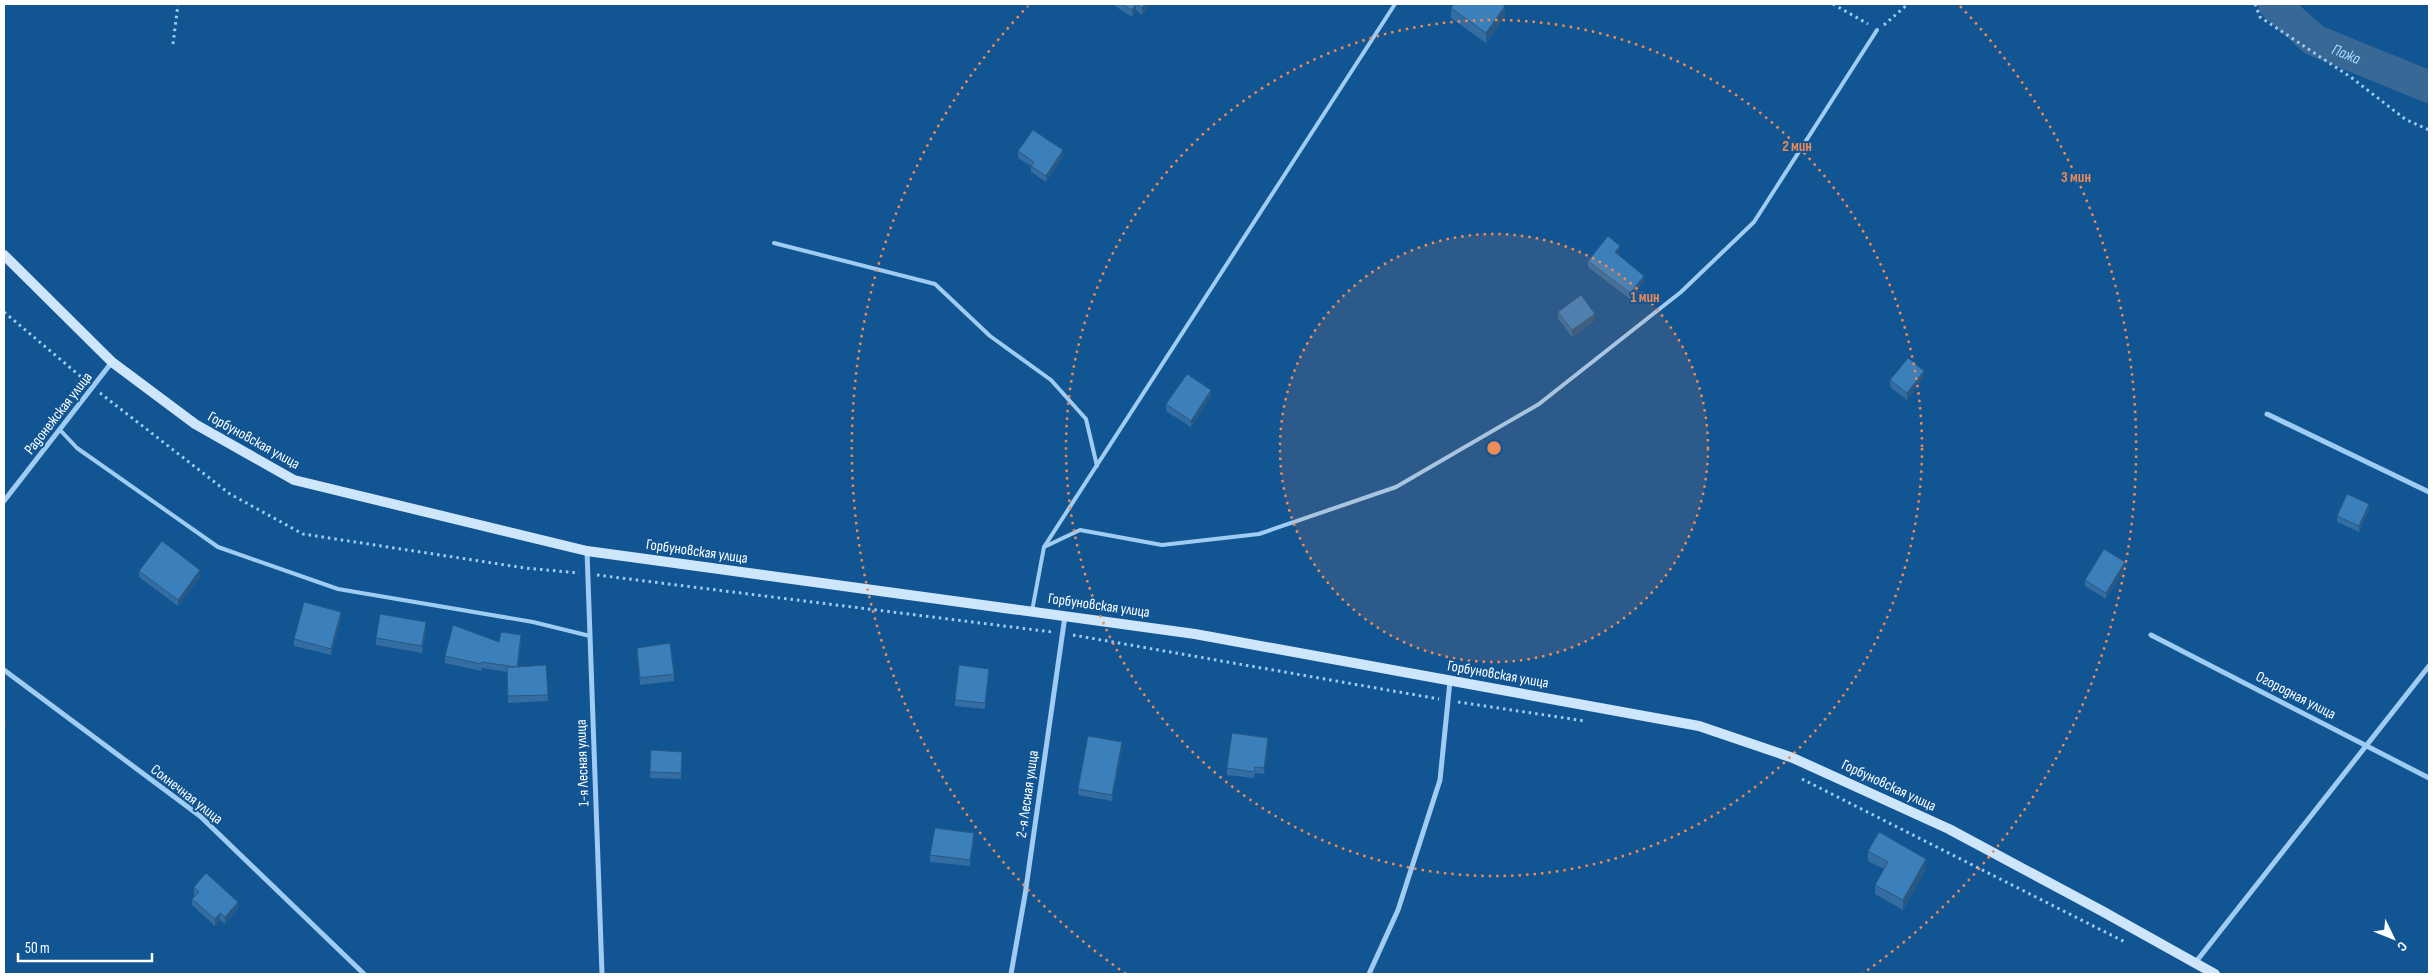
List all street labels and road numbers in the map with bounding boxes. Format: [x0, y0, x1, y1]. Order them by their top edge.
street label: Радонежская улица [20, 368, 97, 458]
street label: Горбуновская улица [204, 407, 303, 474]
street label: Горбуновская улица [645, 535, 749, 568]
street label: Горбуновская улица [1047, 589, 1151, 622]
street label: Горбуновская улица [1446, 656, 1550, 693]
street label: Огородная улица [2253, 667, 2339, 724]
street label: 1-я Лесная улица [571, 719, 594, 807]
street label: 2-я Лесная улица [1012, 749, 1043, 839]
street label: Горбуновская улица [1838, 755, 1939, 816]
street label: Солнечная улица [147, 760, 227, 829]

